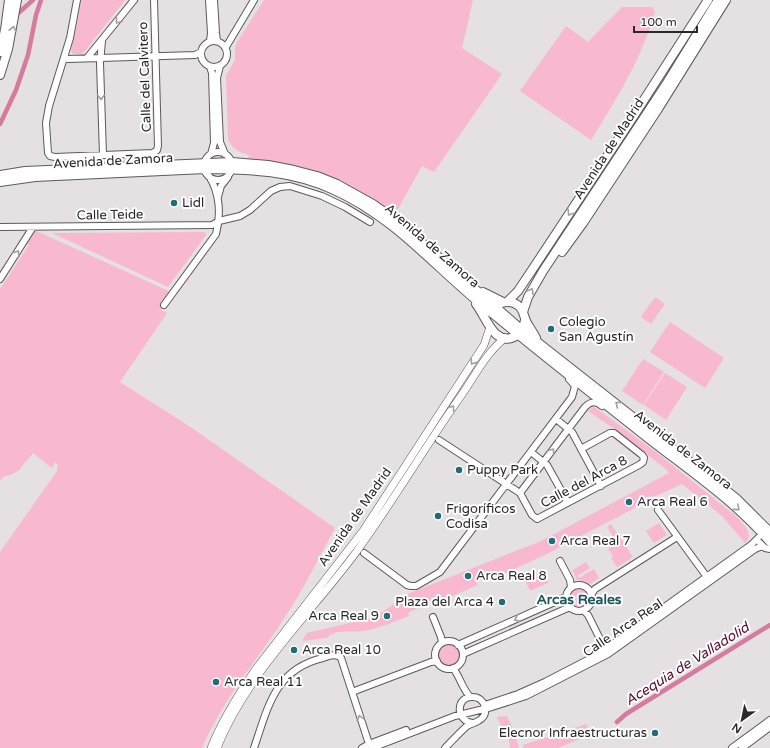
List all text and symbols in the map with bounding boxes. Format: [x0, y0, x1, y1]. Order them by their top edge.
scale bar [634, 8, 697, 34]
text: 100 m [640, 15, 677, 29]
one-way arrow [116, 16, 123, 23]
street label: Calle del Calvitero [135, 21, 155, 132]
one-way arrow [8, 25, 16, 32]
one-way arrow [97, 94, 106, 100]
street label: Avenida de Madrid [570, 96, 648, 202]
street label: Avenida de Zamora [53, 150, 173, 172]
place label: Lidl [182, 195, 204, 211]
marker: Lidl [169, 198, 179, 208]
street label: Avenida de Zamora [381, 201, 483, 291]
street label: Calle Teide [76, 206, 144, 224]
one-way arrow [568, 208, 575, 215]
one-way arrow [12, 250, 19, 257]
one-way arrow [527, 288, 534, 295]
place label: Colegio San Agustín [559, 314, 634, 345]
marker: Colegio San Agustín [546, 324, 556, 334]
one-way arrow [470, 358, 478, 365]
one-way arrow [615, 402, 622, 409]
one-way arrow [447, 405, 454, 412]
street label: Avenida de Zamora [631, 407, 735, 493]
one-way arrow [547, 448, 554, 455]
street label: Calle del Arca 8 [538, 452, 630, 512]
place label: Puppy Park [467, 462, 538, 478]
street label: Avenida de Madrid [315, 465, 395, 569]
marker: Puppy Park [454, 465, 464, 475]
place label: Arca Real 6 [637, 494, 708, 510]
marker: Arca Real 6 [624, 497, 634, 507]
place label: Frigoríficos Codisa [446, 501, 515, 532]
one-way arrow [732, 504, 739, 511]
marker: Frigoríficos Codisa [433, 511, 443, 521]
place label: Arca Real 7 [560, 533, 631, 549]
marker: Arca Real 7 [547, 536, 557, 546]
place label: Arca Real 8 [476, 568, 547, 584]
marker: Arca Real 8 [463, 571, 473, 581]
district label: Arcas Reales [536, 591, 622, 608]
place label: Plaza del Arca 4 [395, 594, 494, 610]
street label: Calle Arca Real [580, 595, 666, 661]
marker: Plaza del Arca 4 [497, 597, 507, 607]
place label: Arca Real 9 [308, 608, 379, 624]
marker: Arca Real 9 [382, 611, 392, 621]
one-way arrow [514, 614, 521, 622]
water label: Acequia de Valladolid [622, 618, 754, 709]
place label: Arca Real 10 [302, 642, 381, 658]
marker: Arca Real 10 [289, 645, 299, 655]
place label: Arca Real 11 [224, 674, 303, 690]
marker: Arca Real 11 [211, 677, 221, 687]
north arrow [722, 700, 762, 740]
one-way arrow [356, 715, 365, 722]
text: N [730, 720, 744, 736]
place label: Elecnor Infraestructuras [499, 725, 647, 741]
marker: Elecnor Infraestructuras [650, 728, 660, 738]

